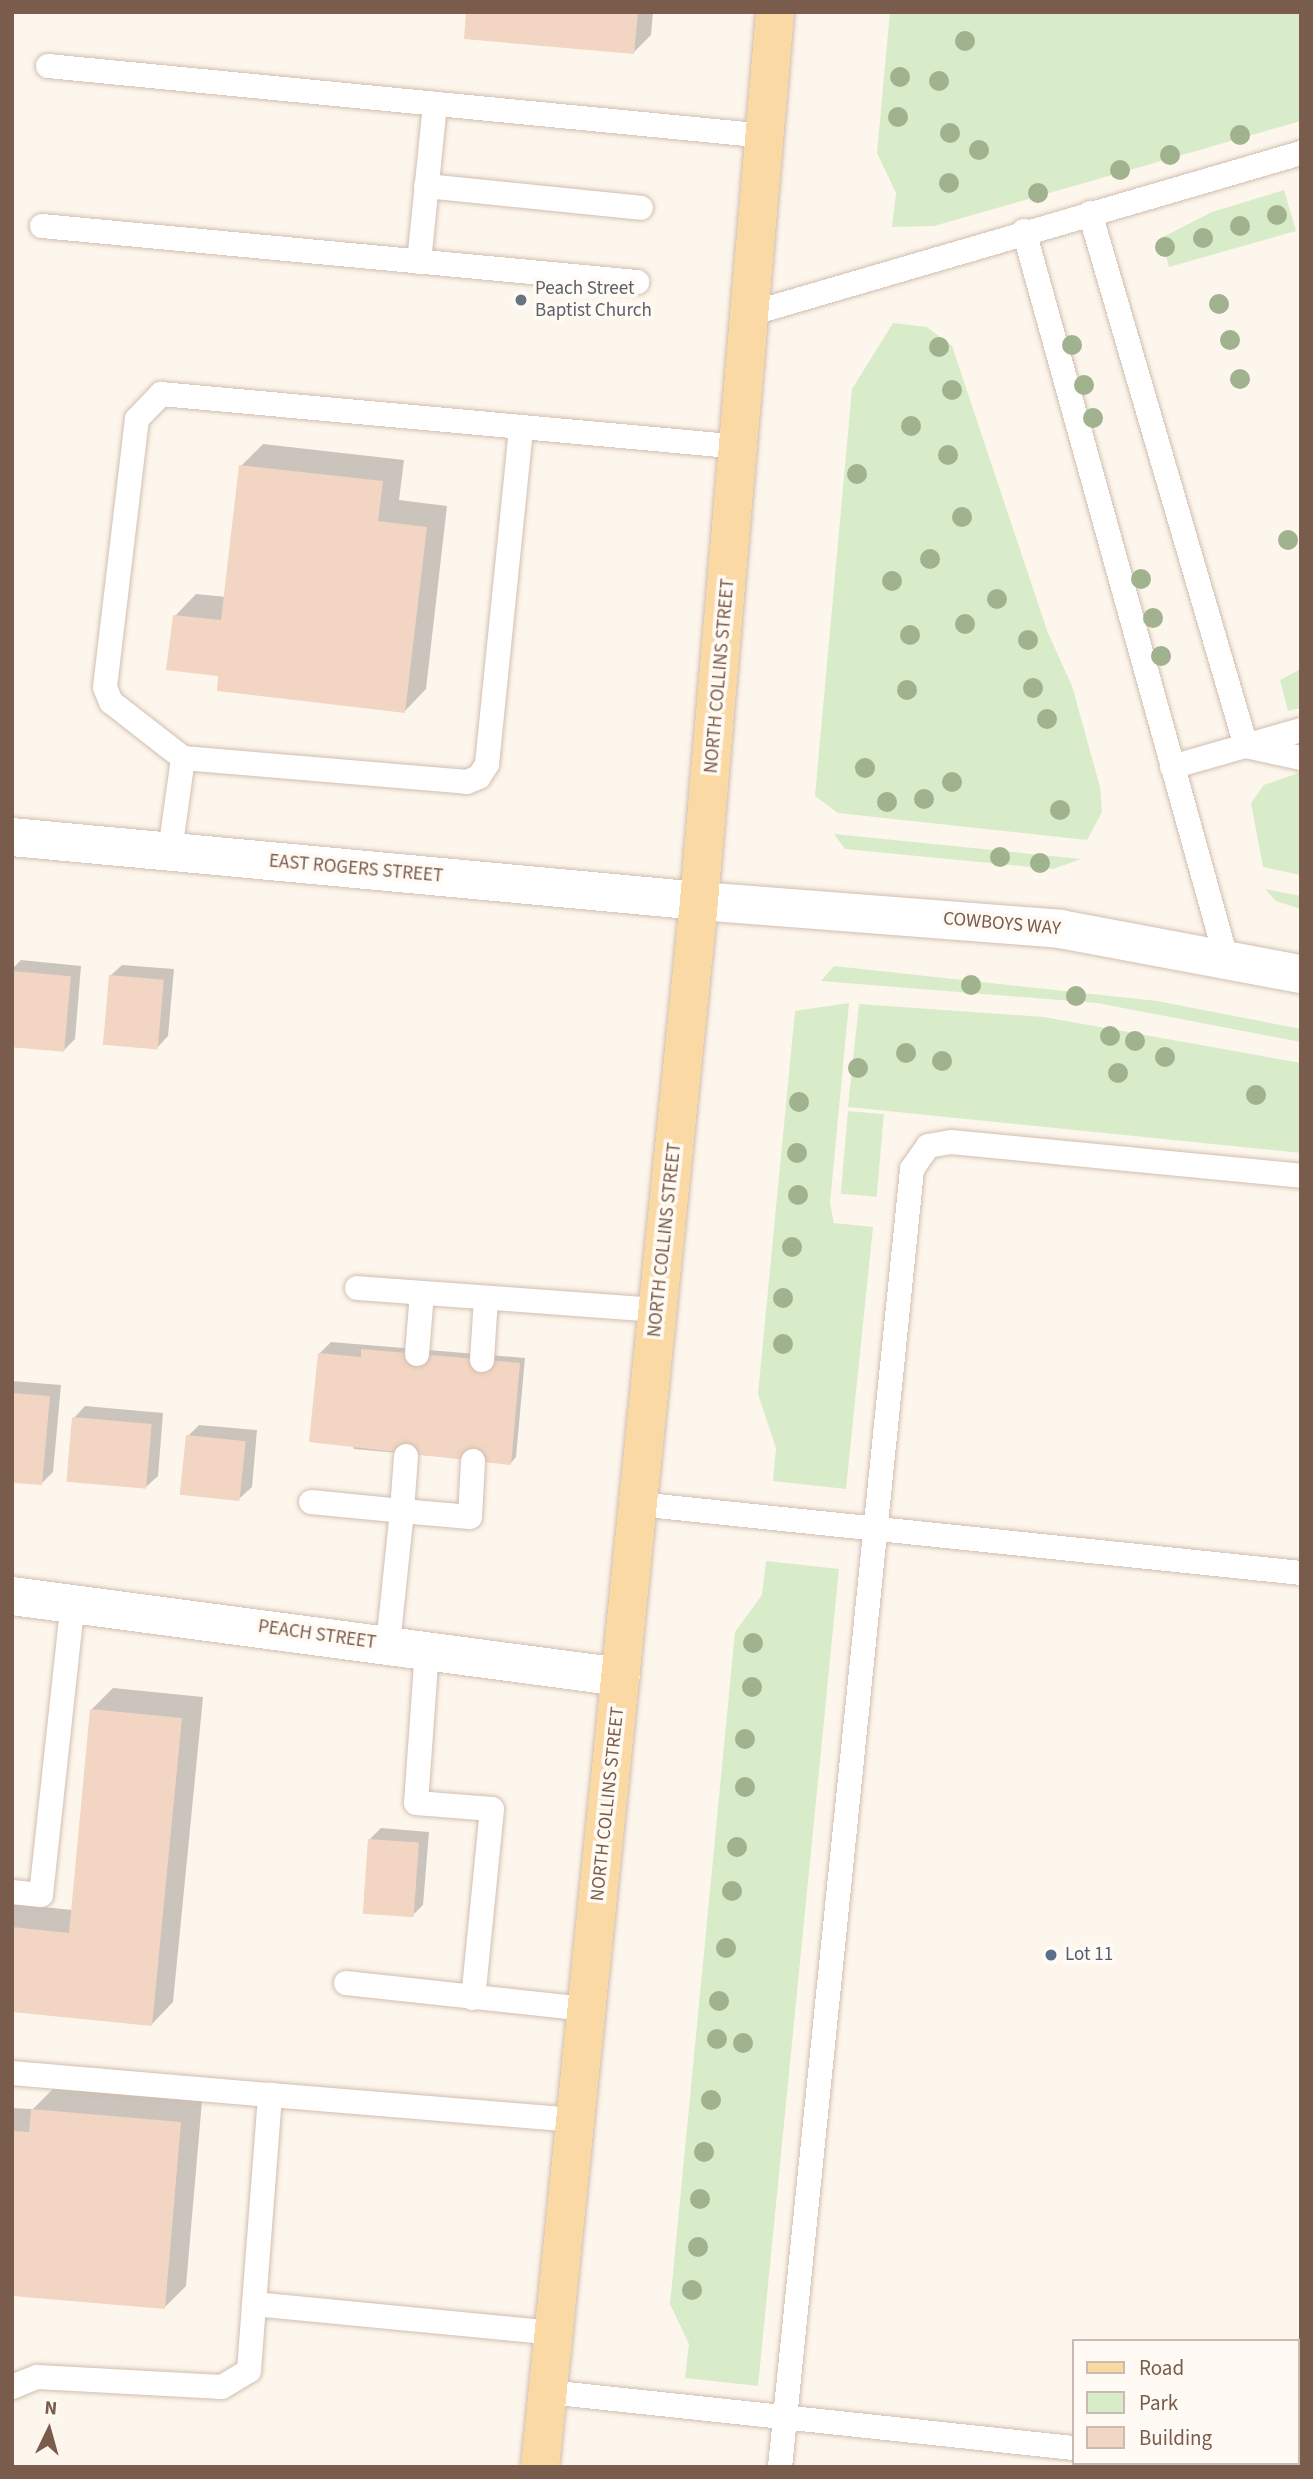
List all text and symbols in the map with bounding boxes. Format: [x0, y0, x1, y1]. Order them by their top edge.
place label: Peach Street Baptist Church [535, 278, 652, 322]
marker: Peach Street Baptist Church [513, 292, 529, 308]
street label: NORTH COLLINS STREET [700, 578, 740, 774]
street label: EAST ROGERS STREET [268, 850, 444, 888]
street label: COWBOYS WAY [942, 908, 1062, 940]
street label: NORTH COLLINS STREET [643, 1142, 687, 1338]
street label: PEACH STREET [257, 1615, 377, 1655]
street label: NORTH COLLINS STREET [586, 1706, 630, 1902]
place label: Lot 11 [1065, 1944, 1113, 1966]
marker: Lot 11 [1043, 1947, 1059, 1963]
legend [1072, 2339, 1299, 2465]
text: Road [1139, 2353, 1184, 2383]
text: Park [1139, 2388, 1178, 2418]
north arrow [14, 2395, 84, 2465]
text: N [43, 2395, 58, 2423]
text: Building [1139, 2423, 1212, 2453]

